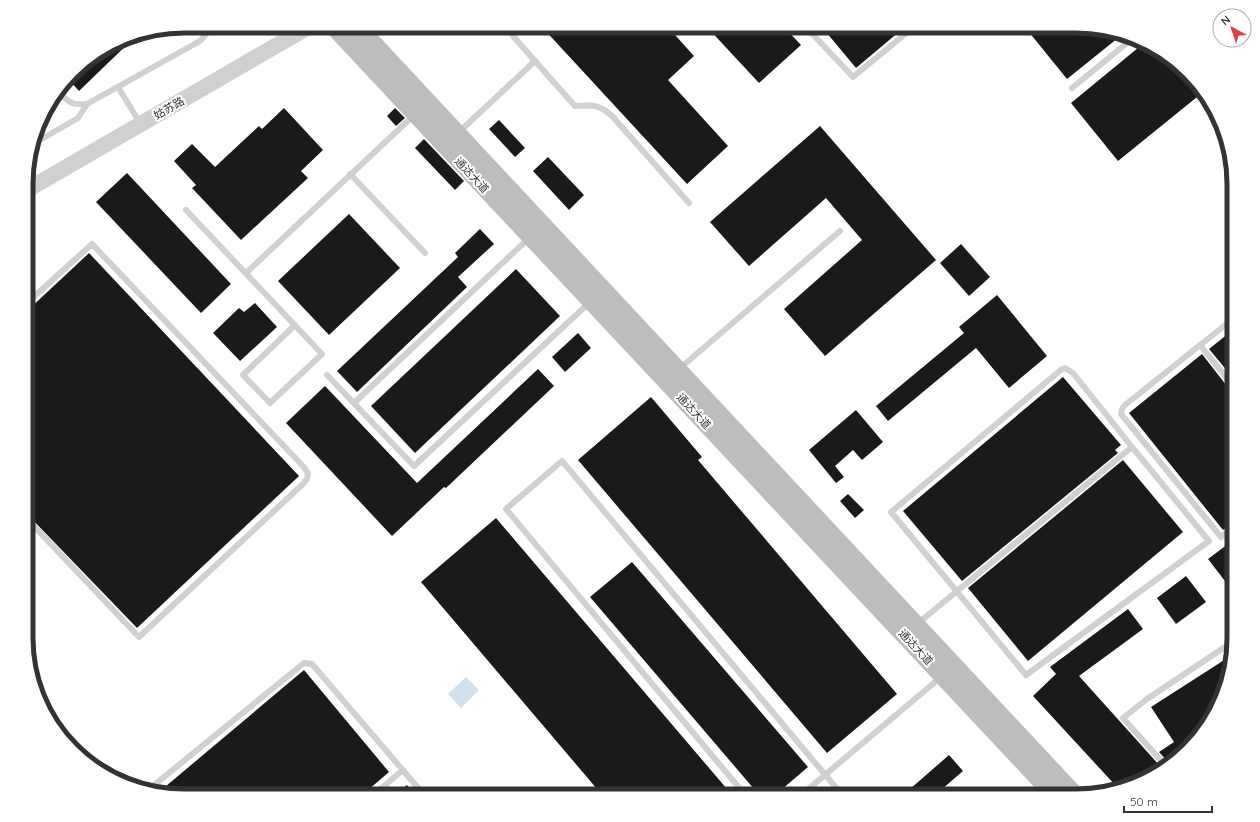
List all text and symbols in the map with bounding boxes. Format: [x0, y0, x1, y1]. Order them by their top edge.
north arrow [1212, 8, 1252, 48]
text: N [1218, 12, 1233, 28]
street label: 姑苏路 [151, 94, 187, 122]
street label: 通达大道 [452, 154, 492, 196]
street label: 通达大道 [674, 390, 714, 432]
street label: 通达大道 [896, 626, 936, 668]
scale bar [1124, 788, 1212, 814]
text: 50 m [1130, 794, 1158, 809]

